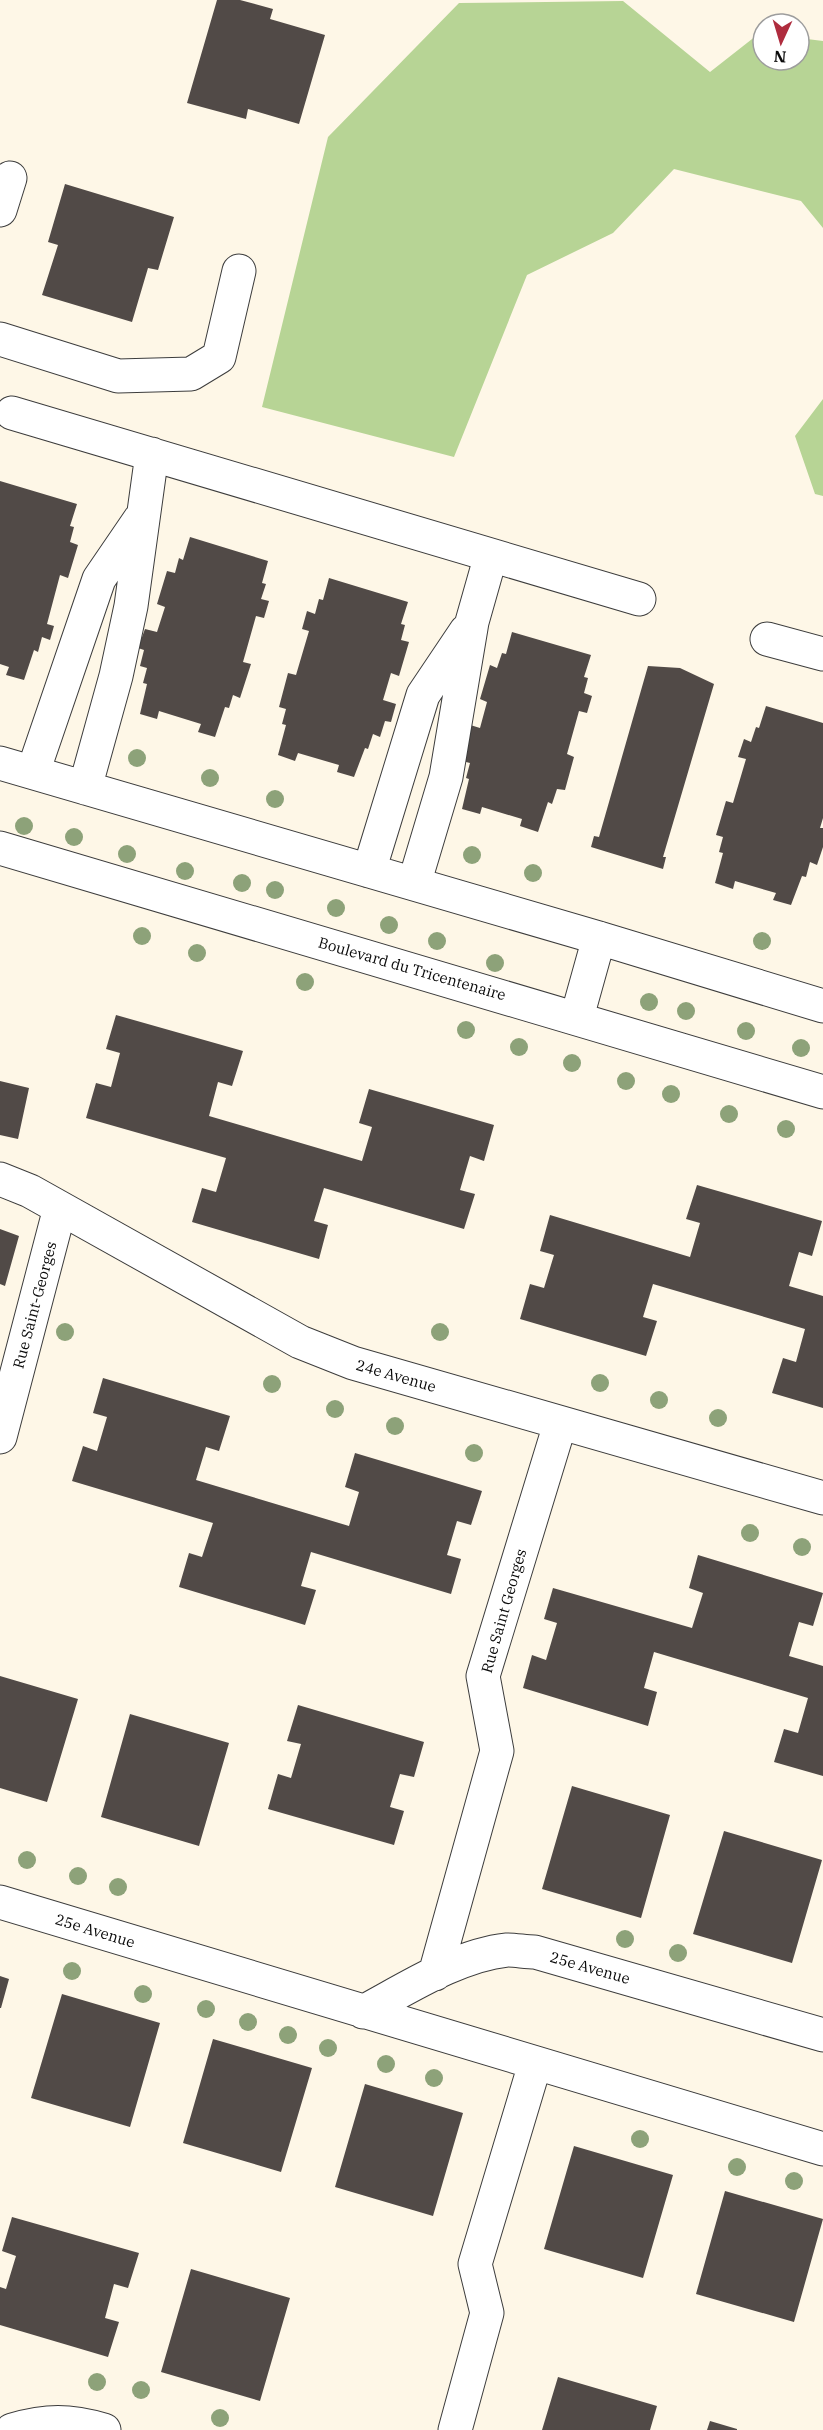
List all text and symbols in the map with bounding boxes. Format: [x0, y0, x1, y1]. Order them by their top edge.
north arrow [751, 12, 811, 72]
text: N [773, 47, 787, 67]
street label: Boulevard du Tricentenaire [316, 933, 508, 1004]
street label: Rue Saint-Georges [8, 1239, 61, 1370]
street label: 24e Avenue [354, 1355, 438, 1396]
street label: Rue Saint Georges [477, 1547, 530, 1675]
street label: 25e Avenue [53, 1909, 137, 1952]
street label: 25e Avenue [548, 1947, 632, 1988]

